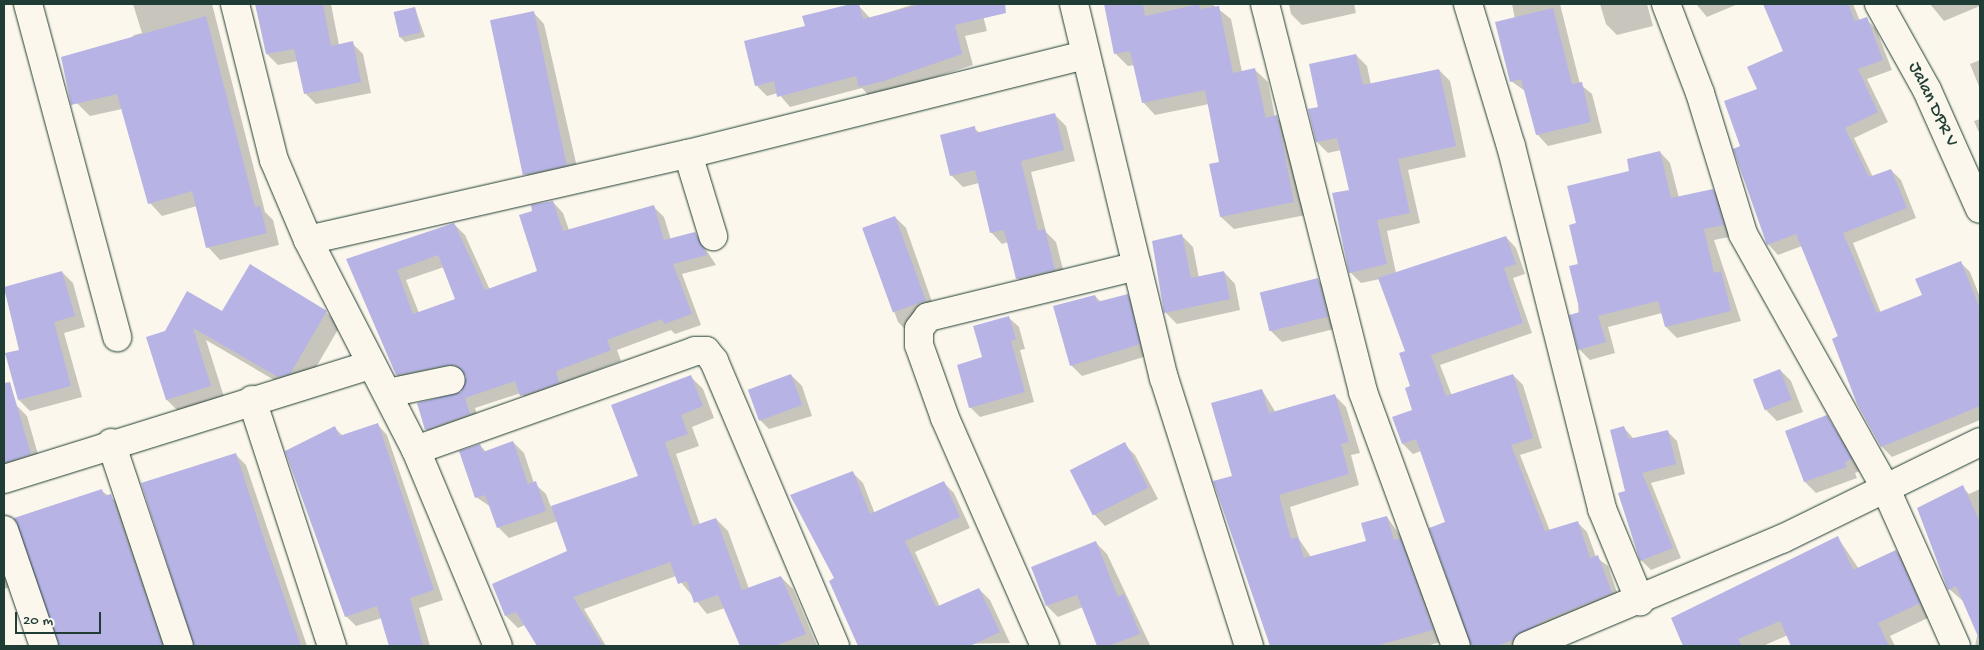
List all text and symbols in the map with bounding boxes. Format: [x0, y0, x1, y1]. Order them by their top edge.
street label: Jalan DPR V [1902, 59, 1962, 151]
scale bar [18, 602, 104, 634]
text: 20 m [23, 612, 53, 630]

